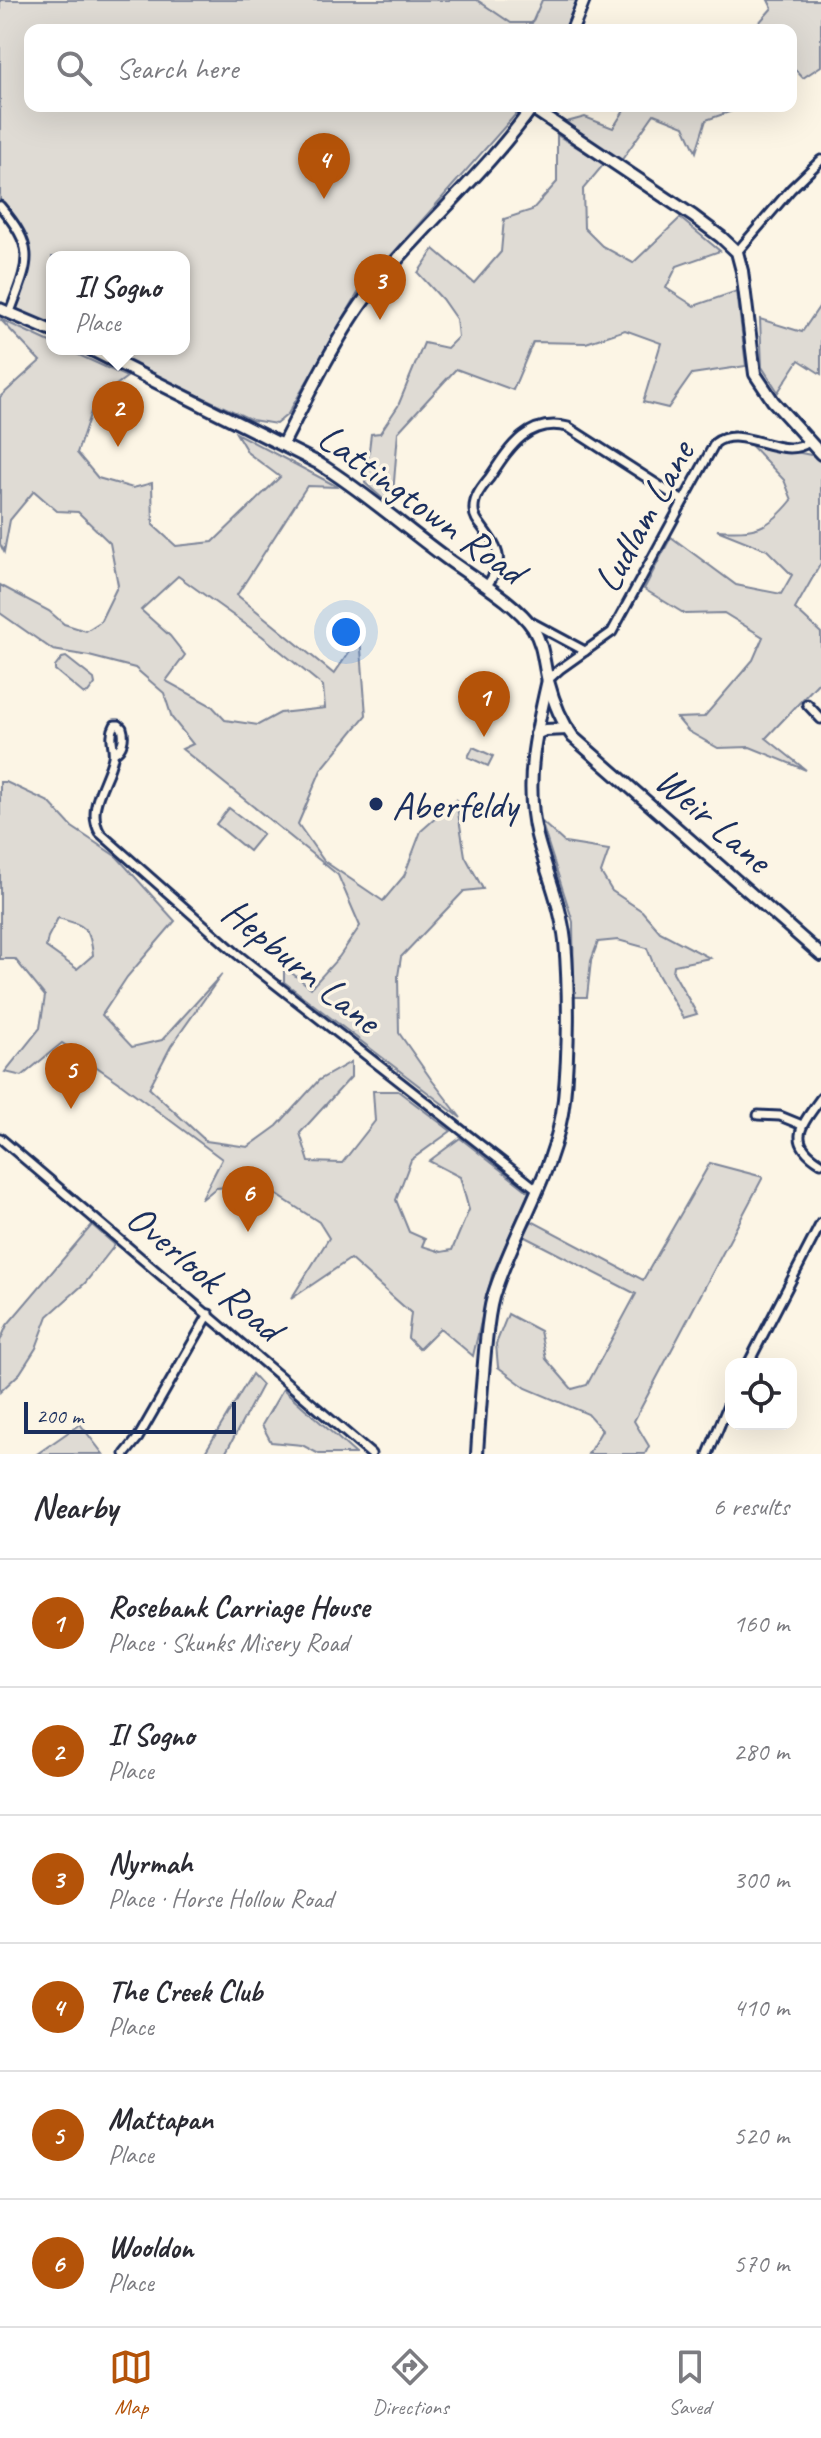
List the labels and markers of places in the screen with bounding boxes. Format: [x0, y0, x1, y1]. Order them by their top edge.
pin: 4 [298, 133, 350, 199]
pin: 3 [354, 254, 406, 320]
pin: 2 [92, 381, 144, 447]
pin: 1 [458, 671, 510, 737]
place label: Aberfeldy [392, 780, 521, 830]
marker: Aberfeldy [367, 795, 385, 813]
pin: 5 [45, 1043, 97, 1109]
pin: 6 [222, 1166, 274, 1232]

